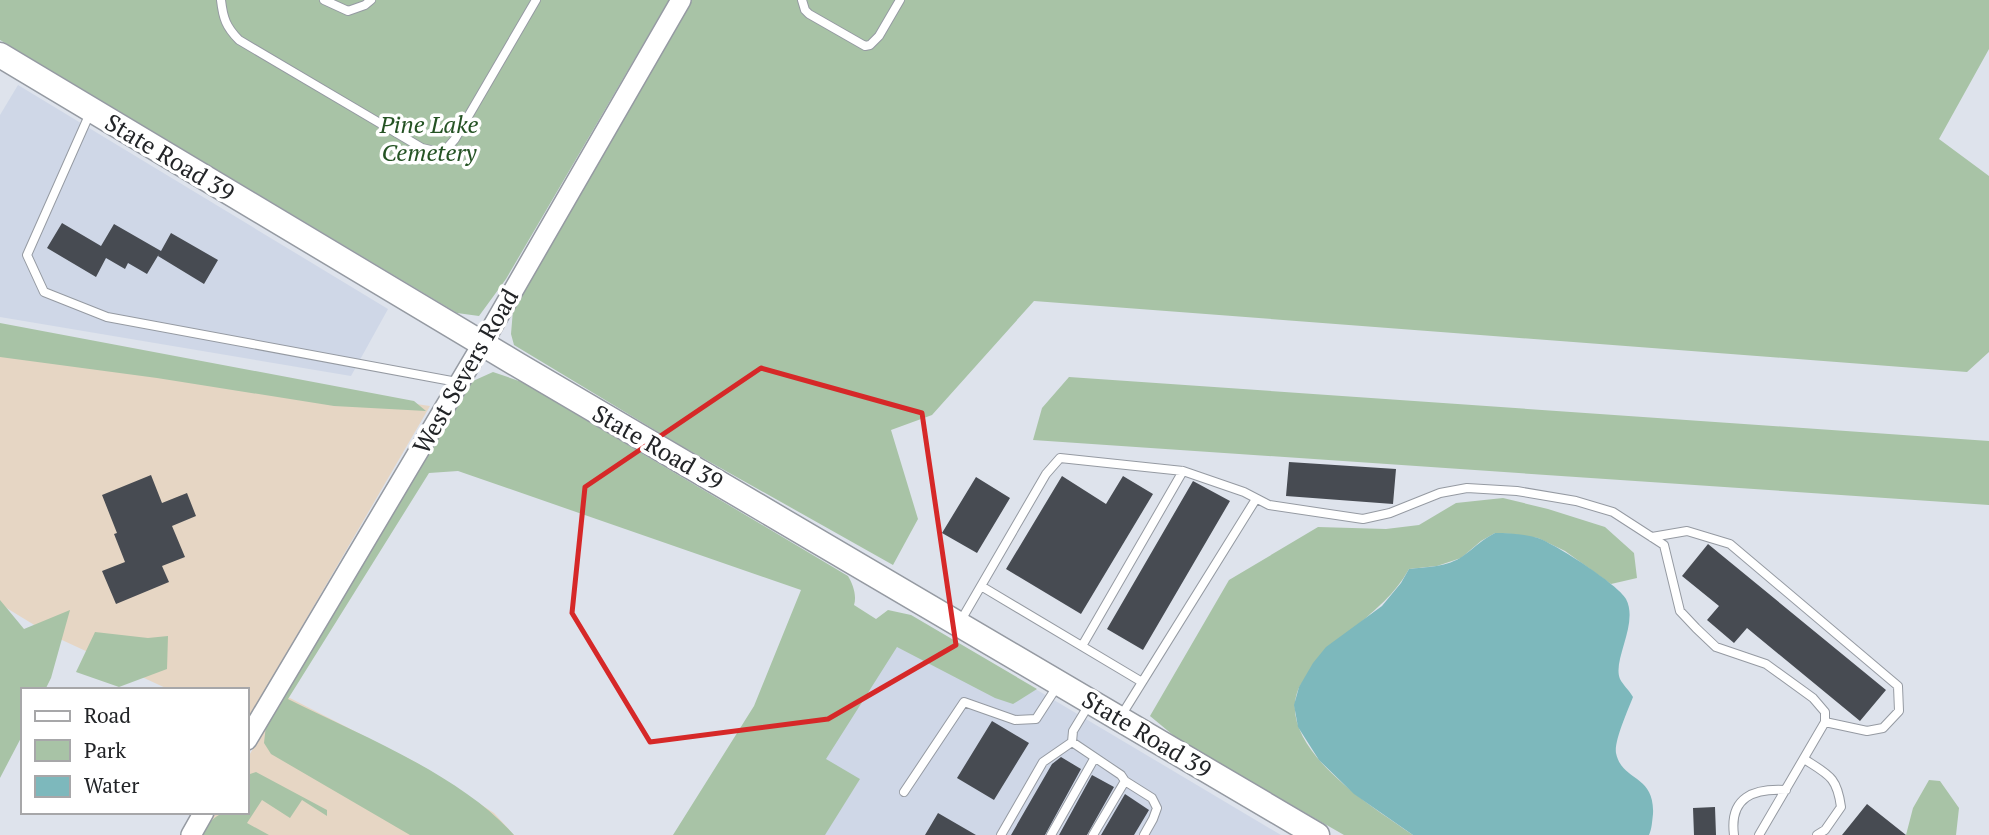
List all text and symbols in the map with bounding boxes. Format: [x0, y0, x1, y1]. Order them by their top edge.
street label: State Road 39 [99, 106, 241, 208]
park label: Pine Lake Cemetery [379, 108, 478, 168]
street label: West Severs Road [405, 283, 525, 459]
street label: State Road 39 [587, 397, 729, 497]
street label: State Road 39 [1076, 683, 1218, 785]
legend [21, 688, 248, 814]
text: Road [84, 701, 131, 729]
text: Park [84, 736, 126, 764]
text: Water [84, 771, 139, 799]

